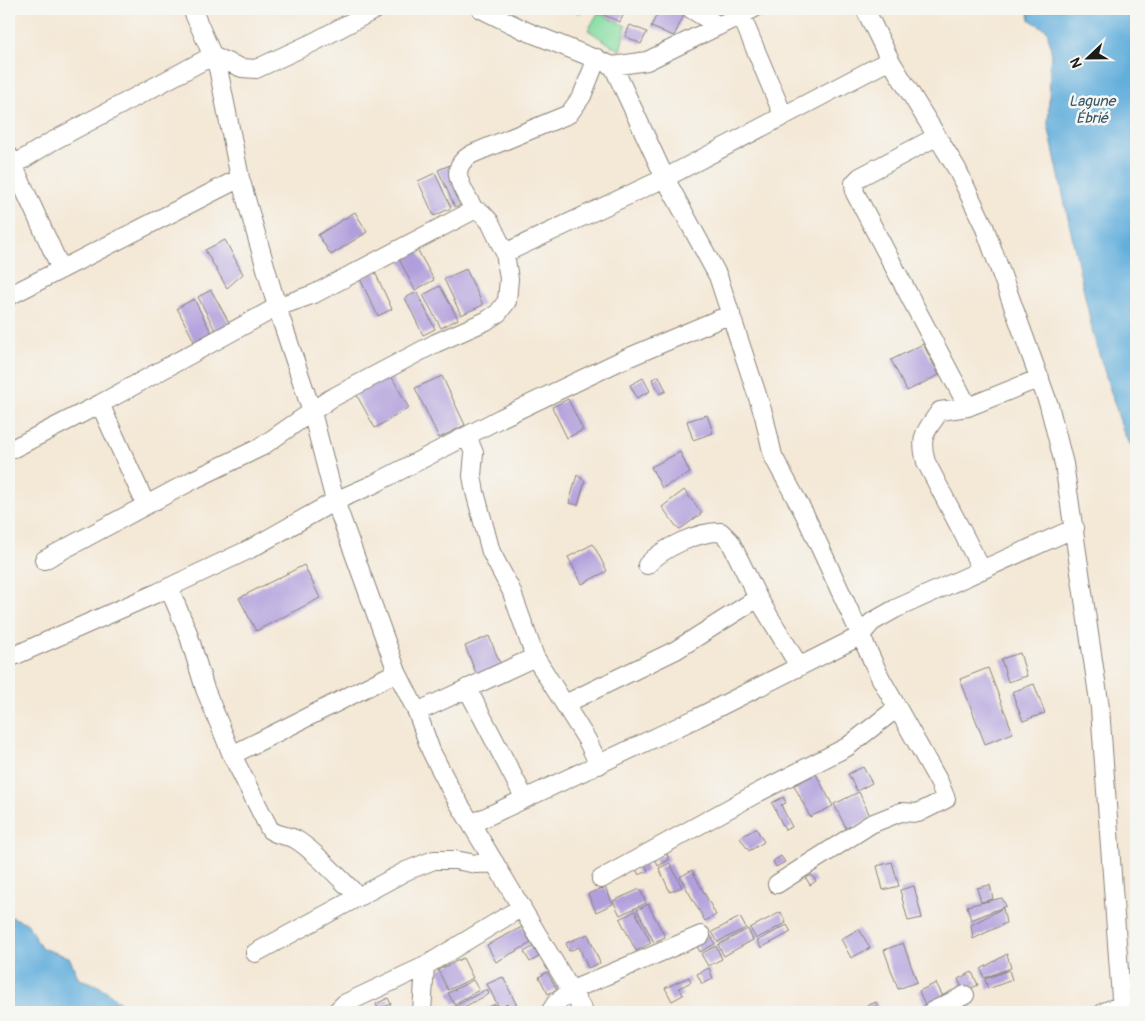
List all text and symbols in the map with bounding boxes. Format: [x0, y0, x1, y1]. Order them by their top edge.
north arrow [1062, 32, 1112, 82]
text: N [1067, 55, 1086, 70]
water label: Lagune Ébrié [1069, 92, 1117, 128]

